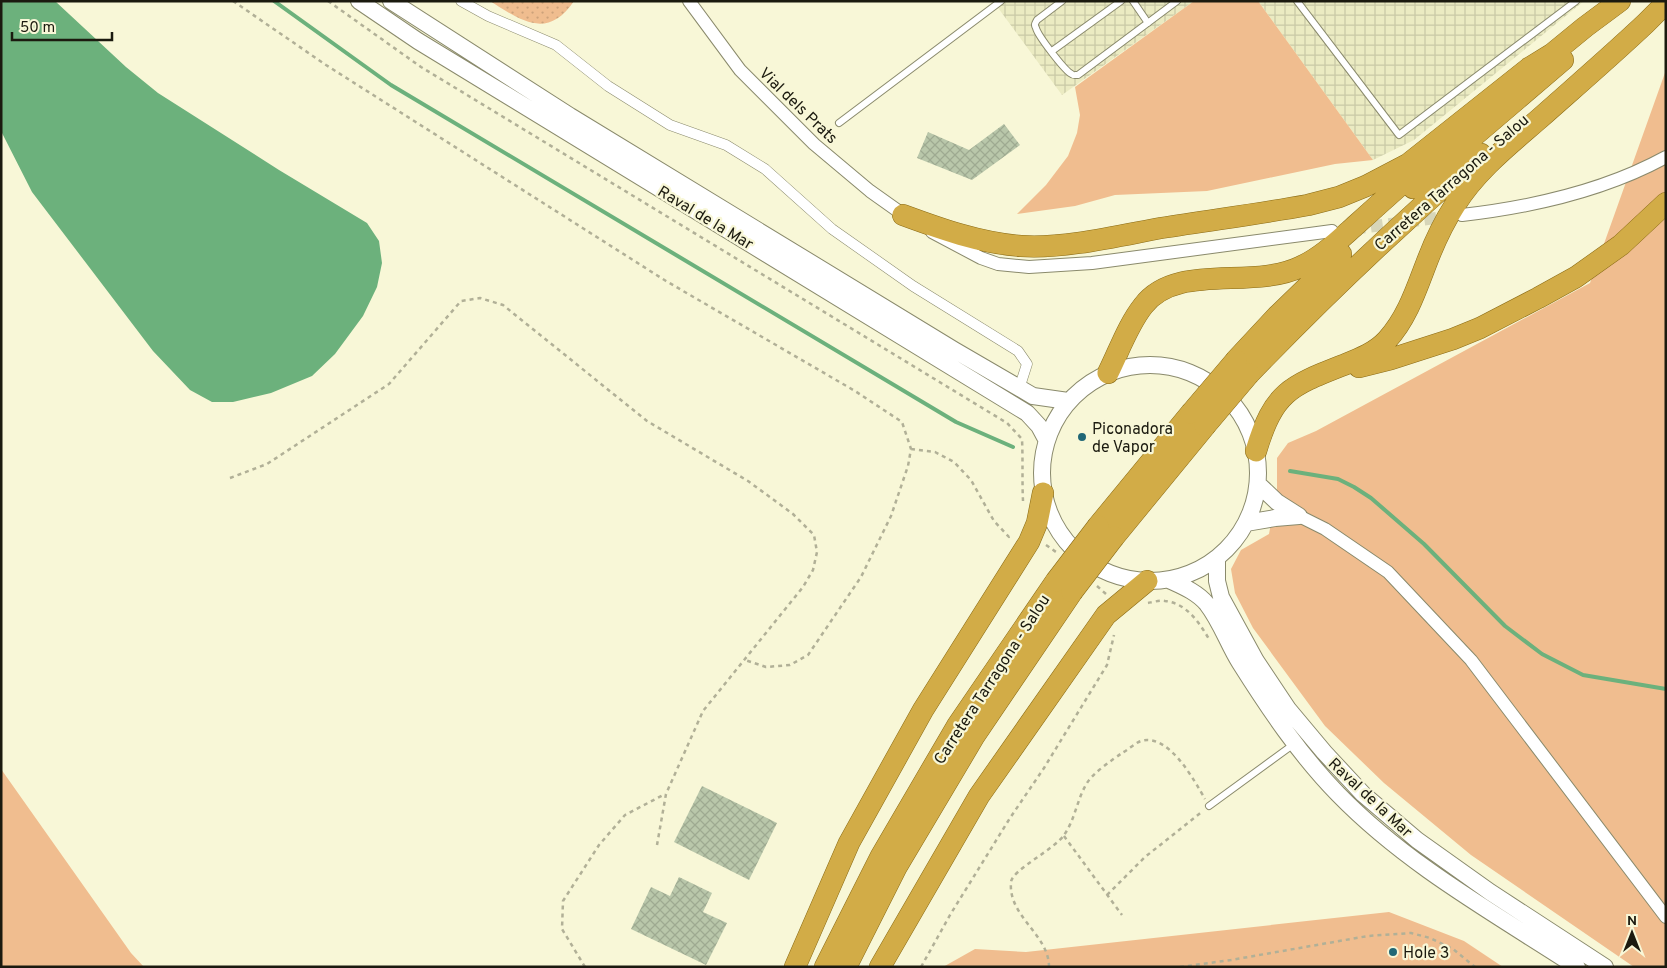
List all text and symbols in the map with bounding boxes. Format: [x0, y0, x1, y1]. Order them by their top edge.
scale bar [12, 10, 112, 42]
text: 50 m [20, 19, 55, 38]
street label: Vial dels Prats [754, 64, 841, 149]
street label: Carretera Tarragona - Salou [1371, 111, 1534, 256]
street label: Raval de la Mar [653, 182, 756, 255]
place label: Piconadora de Vapor [1092, 420, 1173, 458]
marker: Piconadora de Vapor [1076, 431, 1088, 443]
street label: Carretera Tarragona - Salou [930, 591, 1055, 769]
street label: Raval de la Mar [1323, 754, 1416, 843]
north arrow [1607, 908, 1657, 958]
text: N [1627, 913, 1637, 930]
place label: Hole 3 [1403, 944, 1449, 964]
marker: Hole 3 [1387, 946, 1399, 958]

